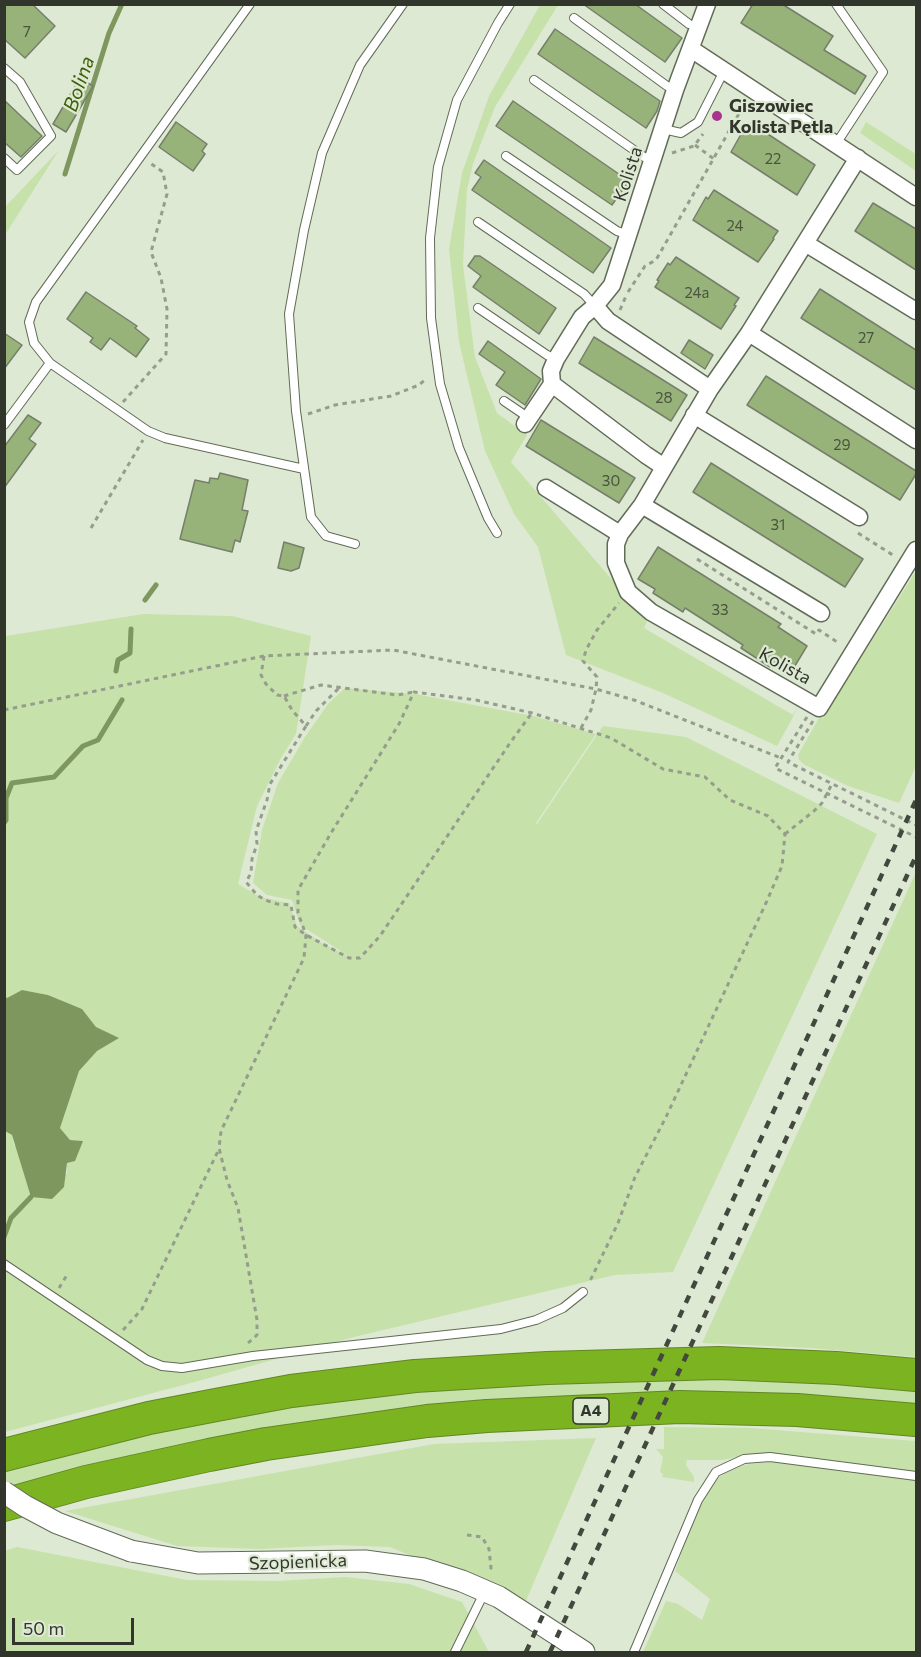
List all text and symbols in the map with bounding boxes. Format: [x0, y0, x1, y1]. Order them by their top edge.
house number: 7 [23, 23, 31, 41]
water label: Bolina [58, 53, 100, 115]
place label: Giszowiec Kolista Pętla [729, 95, 833, 138]
marker: Giszowiec Kolista Pętla [710, 109, 724, 123]
street label: Kolista [609, 144, 647, 204]
house number: 22 [765, 150, 781, 168]
house number: 24 [726, 217, 744, 235]
house number: 24a [685, 284, 709, 302]
house number: 27 [858, 329, 874, 347]
house number: 28 [655, 389, 673, 407]
house number: 29 [833, 436, 851, 454]
house number: 30 [602, 472, 620, 490]
house number: 31 [771, 516, 785, 534]
house number: 33 [711, 601, 729, 619]
street label: Kolista [755, 643, 815, 689]
road number: A4 [573, 1398, 609, 1424]
street label: Szopienicka [249, 1549, 347, 1575]
scale bar [15, 1606, 136, 1644]
text: 50 m [23, 1617, 64, 1639]

